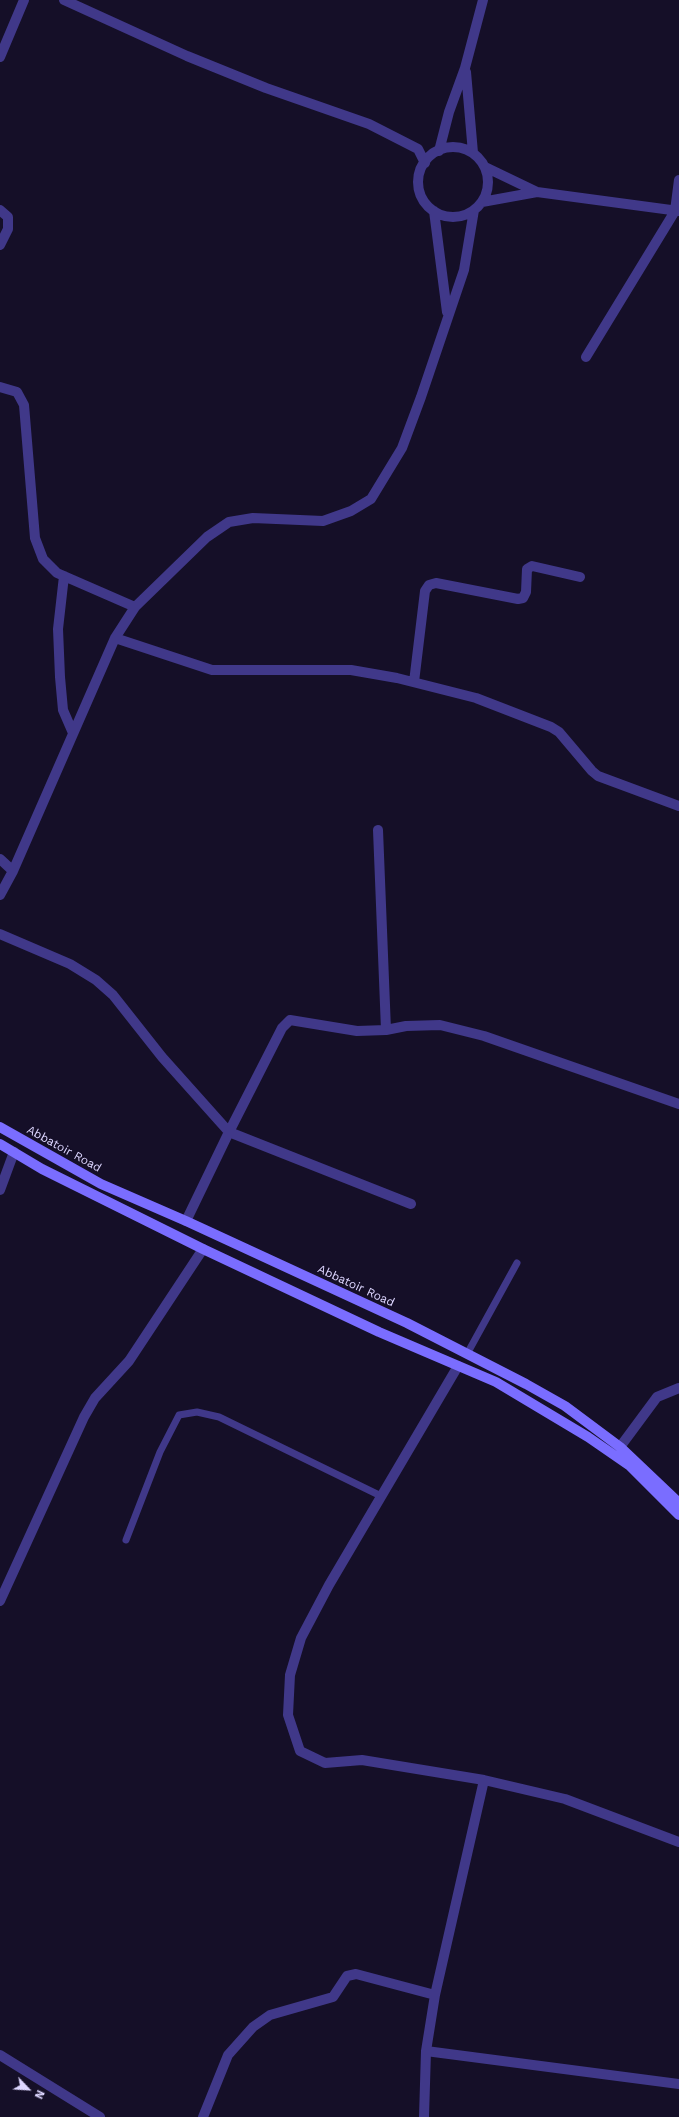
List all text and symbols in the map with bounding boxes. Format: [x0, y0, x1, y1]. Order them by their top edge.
street label: Abbatoir Road [24, 1123, 104, 1175]
street label: Abbatoir Road [315, 1262, 397, 1310]
north arrow [8, 2069, 48, 2109]
text: N [32, 2088, 47, 2101]

